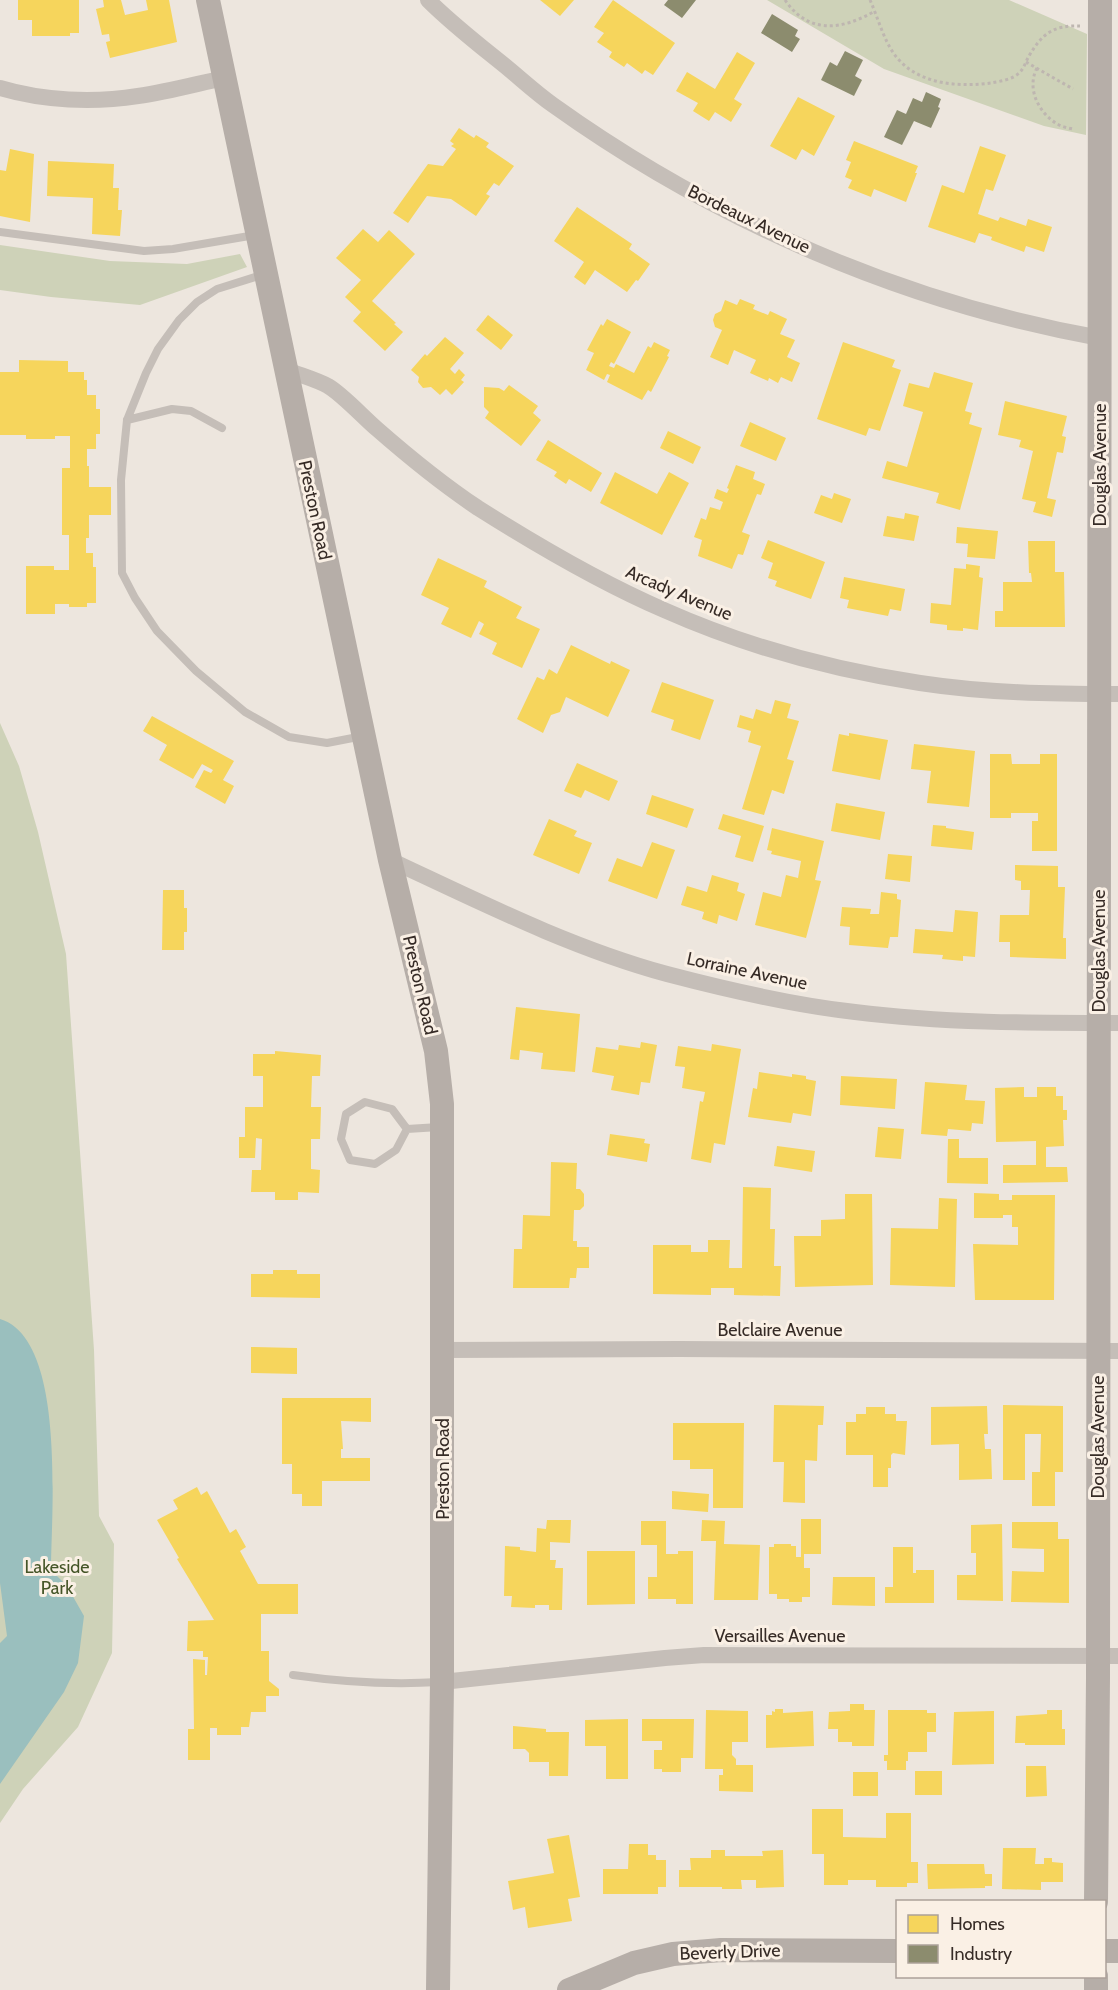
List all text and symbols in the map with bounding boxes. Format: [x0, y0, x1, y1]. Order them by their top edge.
street label: Bordeaux Avenue [684, 180, 814, 258]
street label: Douglas Avenue [1089, 404, 1111, 526]
street label: Preston Road [294, 458, 336, 562]
street label: Arcady Avenue [622, 561, 736, 625]
street label: Douglas Avenue [1088, 890, 1110, 1012]
street label: Preston Road [398, 933, 442, 1037]
street label: Lorraine Avenue [685, 947, 809, 995]
street label: Belclaire Avenue [718, 1319, 842, 1341]
street label: Douglas Avenue [1087, 1376, 1109, 1498]
street label: Preston Road [432, 1418, 454, 1520]
park label: Lakeside Park [24, 1556, 90, 1599]
street label: Versailles Avenue [715, 1625, 845, 1647]
legend [896, 1900, 1106, 1978]
text: Homes [950, 1913, 1005, 1935]
street label: Beverly Drive [679, 1939, 781, 1965]
text: Industry [950, 1943, 1012, 1965]

